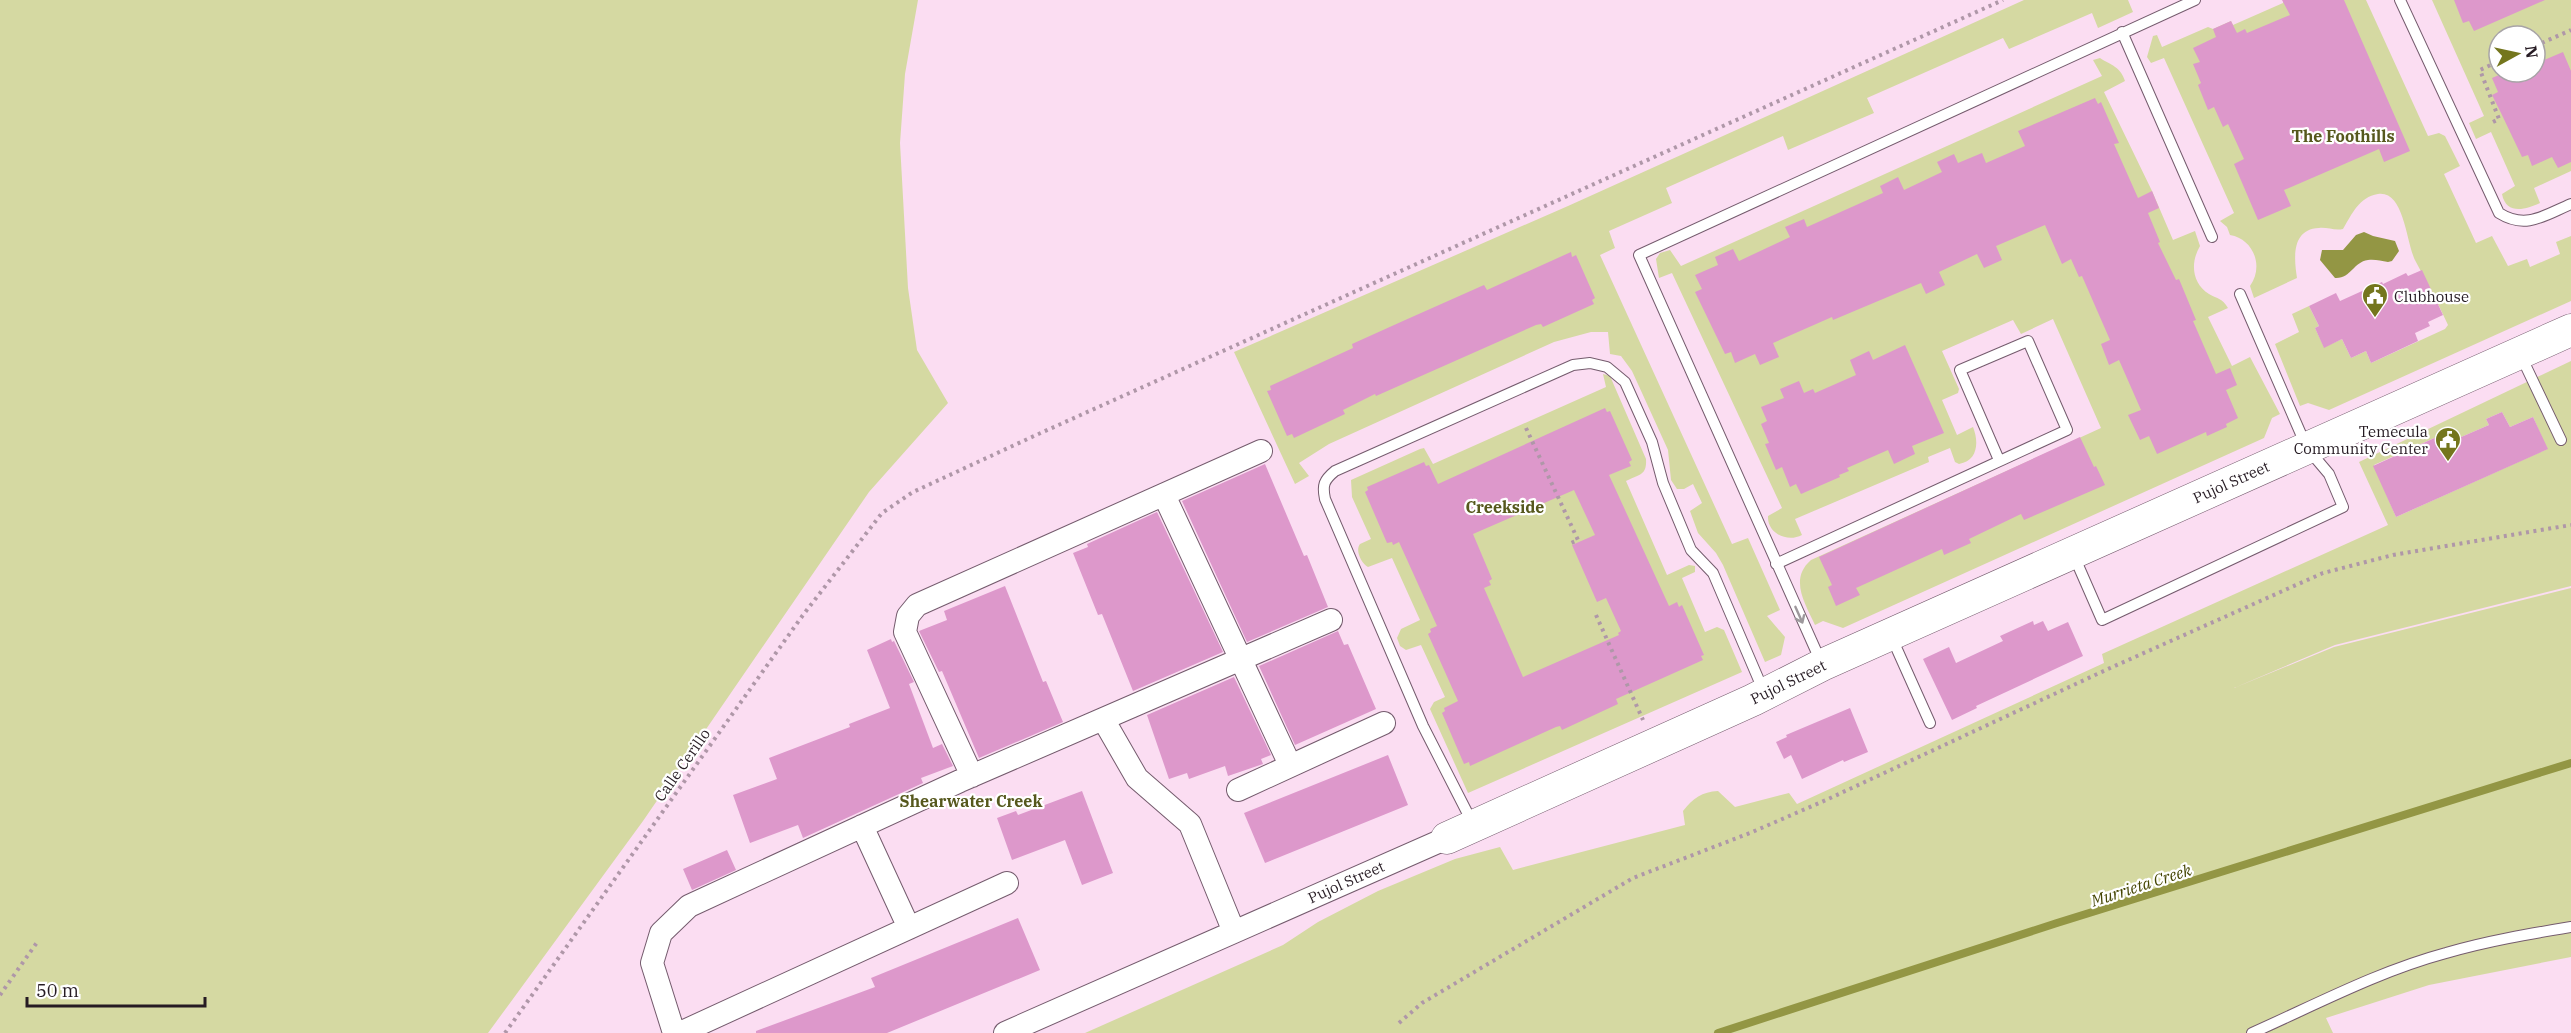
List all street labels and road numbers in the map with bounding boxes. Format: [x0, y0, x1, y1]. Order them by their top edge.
street label: Pujol Street [2190, 457, 2272, 507]
street label: Pujol Street [1747, 656, 1829, 708]
street label: Calle Cerillo [650, 725, 714, 805]
street label: Pujol Street [1305, 857, 1387, 907]

